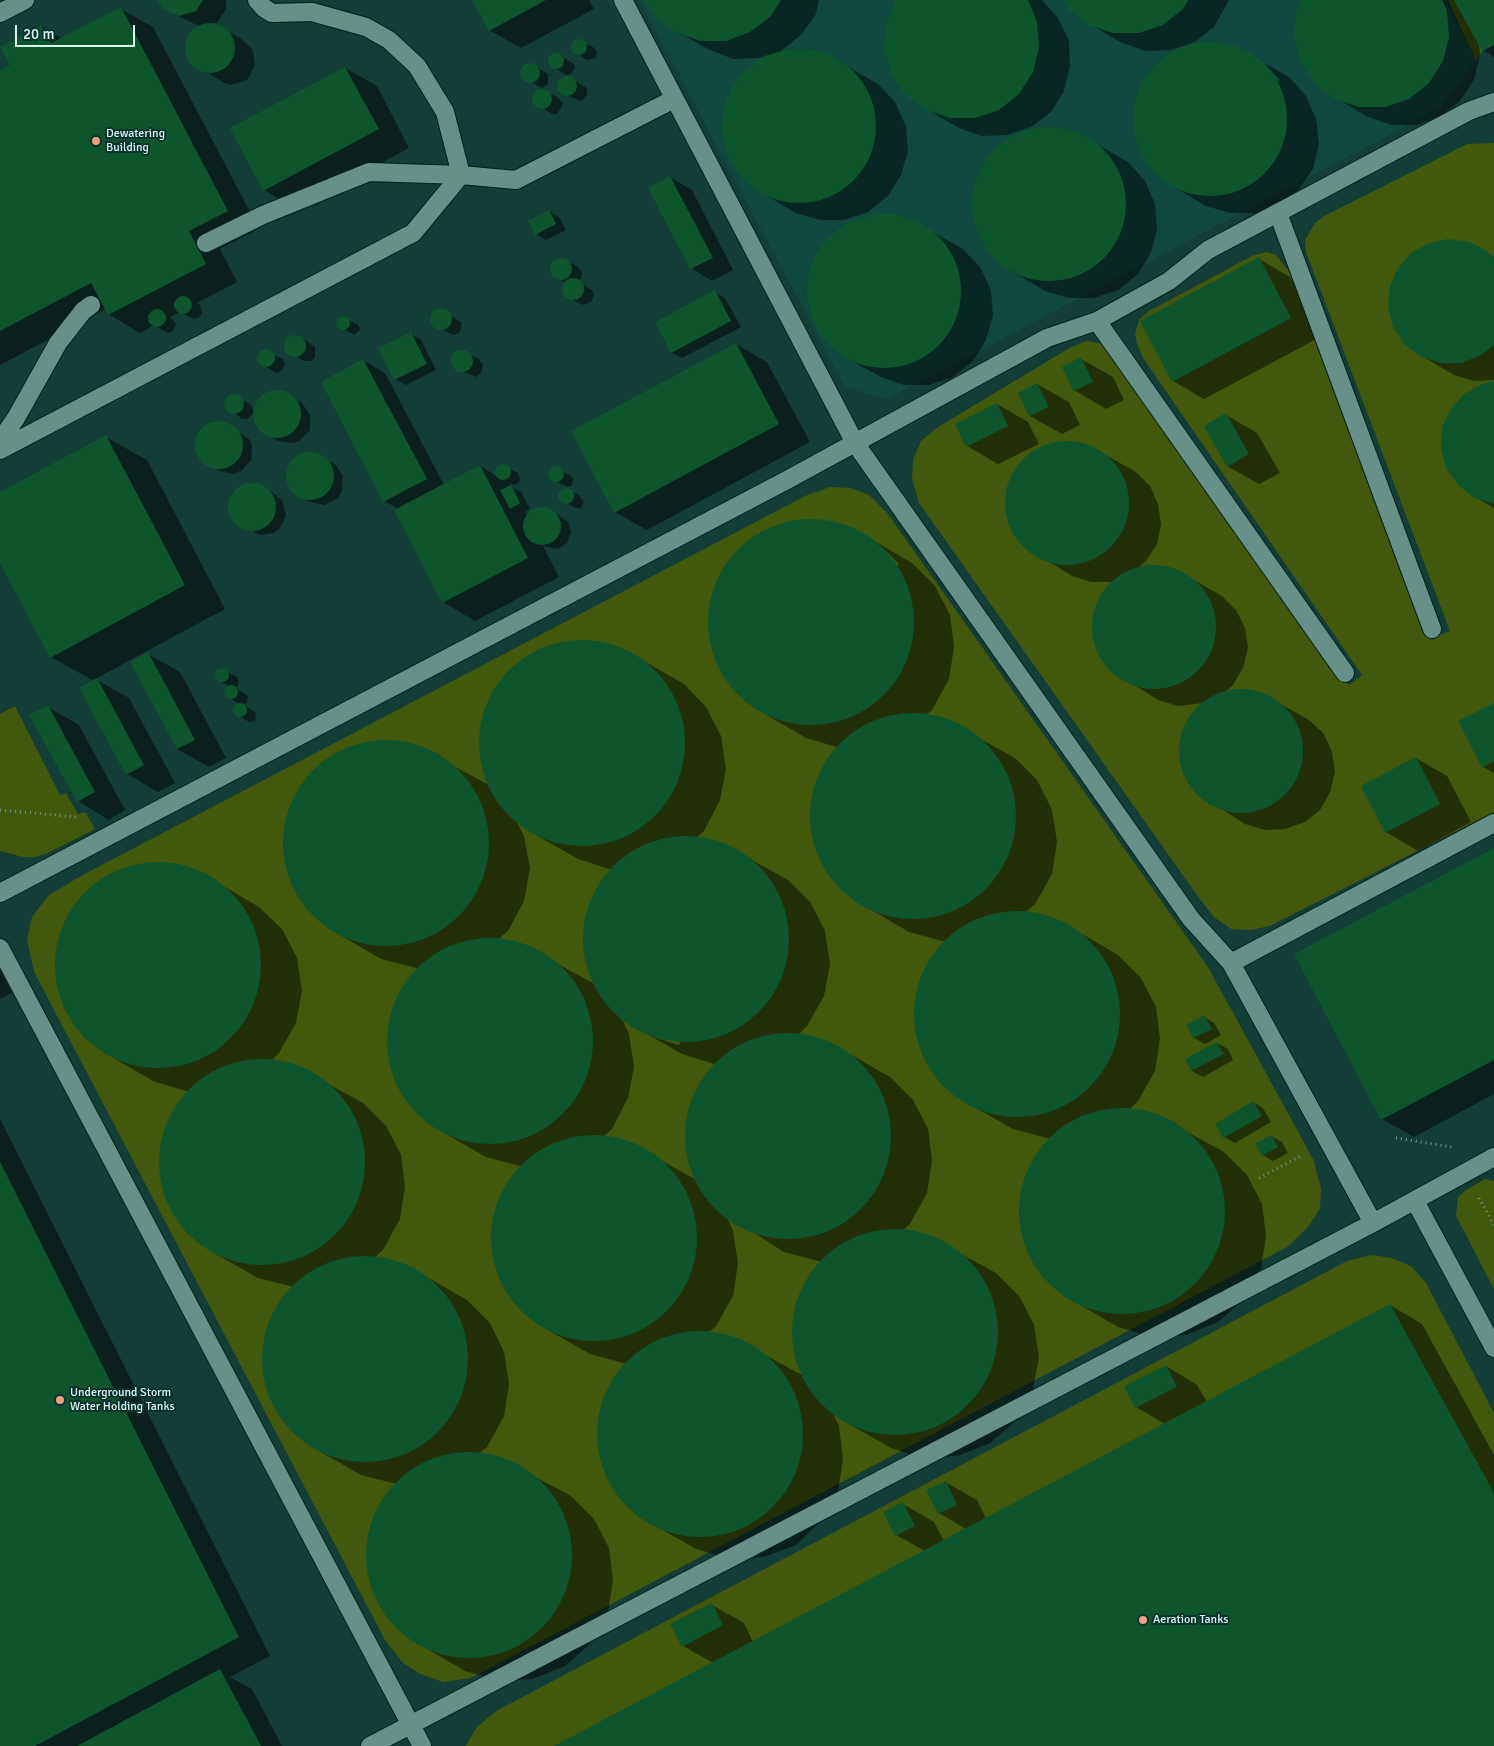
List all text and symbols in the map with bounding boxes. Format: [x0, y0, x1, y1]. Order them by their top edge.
scale bar [18, 15, 138, 47]
text: 20 m [23, 25, 54, 43]
place label: Dewatering Building [106, 127, 165, 155]
marker: Dewatering Building [90, 135, 102, 147]
place label: Underground Storm Water Holding Tanks [70, 1386, 175, 1414]
marker: Underground Storm Water Holding Tanks [54, 1394, 66, 1406]
place label: Aeration Tanks [1153, 1613, 1228, 1627]
marker: Aeration Tanks [1137, 1614, 1149, 1626]

